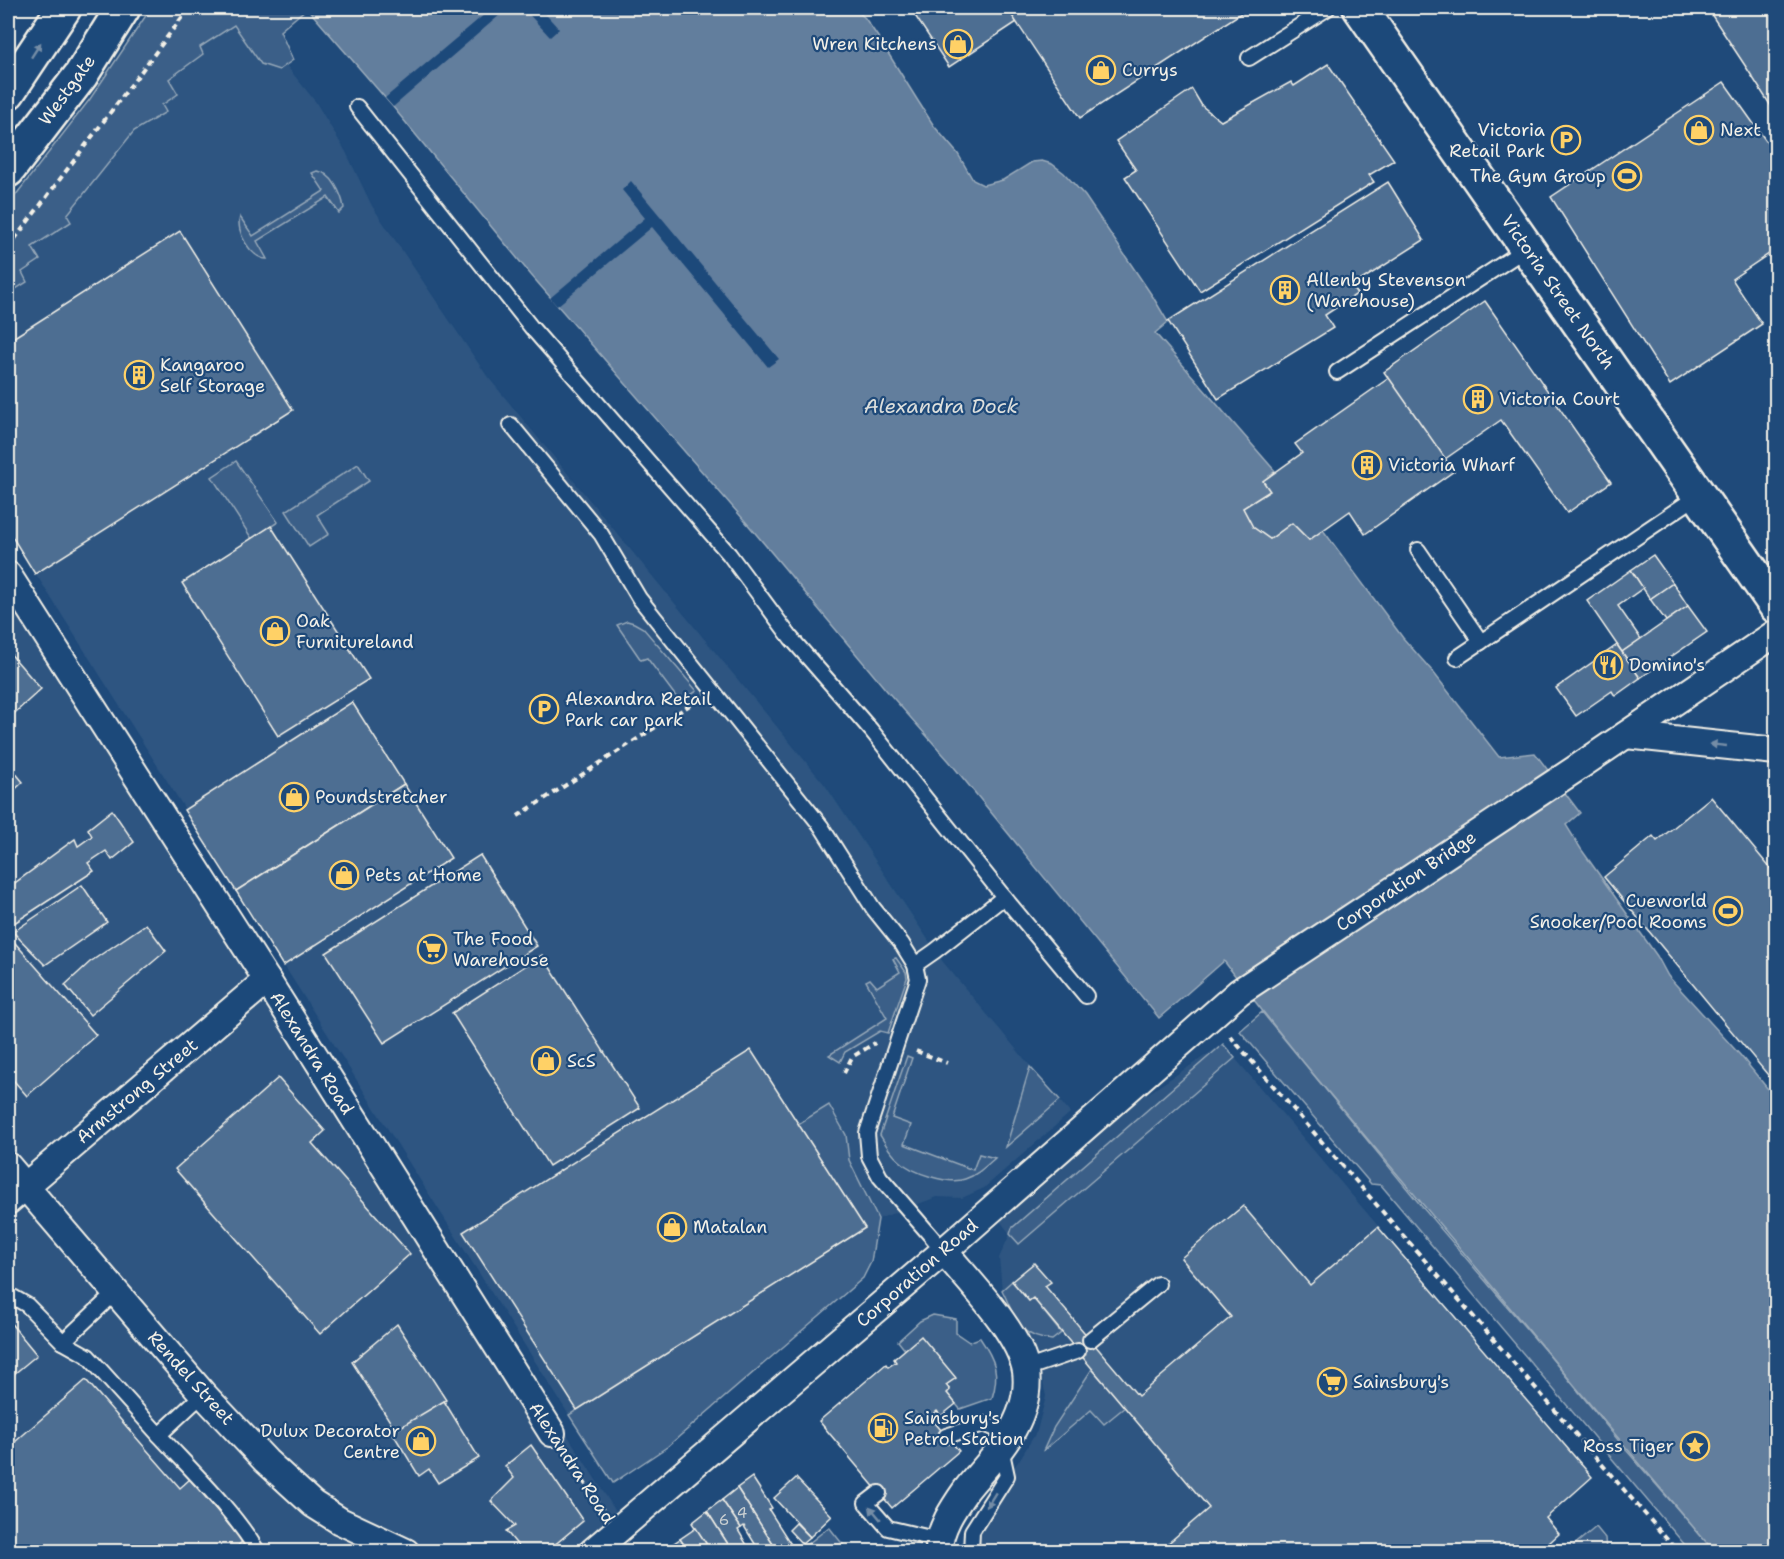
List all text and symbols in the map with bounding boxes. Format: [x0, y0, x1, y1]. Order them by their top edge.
shop icon: Wren Kitchens [942, 28, 974, 60]
place label: Wren Kitchens [812, 32, 937, 56]
one-way arrow [31, 42, 42, 58]
street label: Westgate [33, 50, 101, 130]
shop icon: Currys [1085, 54, 1117, 86]
place label: Currys [1122, 58, 1178, 82]
shop icon: Next [1683, 114, 1715, 146]
place label: Victoria Retail Park [1449, 118, 1545, 163]
place label: Next [1720, 118, 1761, 142]
parking icon: Victoria Retail Park [1550, 124, 1582, 156]
sports icon: The Gym Group [1611, 160, 1643, 192]
place label: The Gym Group [1470, 164, 1606, 188]
street label: Victoria Street North [1495, 210, 1621, 374]
place label: Allenby Stevenson (Warehouse) [1306, 268, 1466, 313]
building icon: Allenby Stevenson (Warehouse) [1269, 274, 1301, 306]
place label: Kangaroo Self Storage [160, 353, 265, 398]
building icon: Kangaroo Self Storage [123, 359, 155, 391]
building icon: Victoria Court [1462, 383, 1494, 415]
place label: Victoria Court [1499, 387, 1620, 411]
water label: Alexandra Dock [864, 393, 1019, 419]
building icon: Victoria Wharf [1351, 449, 1383, 481]
place label: Victoria Wharf [1388, 453, 1516, 477]
place label: Oak Furnitureland [296, 609, 414, 654]
shop icon: Oak Furnitureland [259, 615, 291, 647]
restaurant icon: Domino's [1592, 649, 1624, 681]
place label: Domino's [1629, 653, 1705, 677]
place label: Alexandra Retail Park car park [565, 687, 712, 732]
parking icon: Alexandra Retail Park car park [528, 693, 560, 725]
one-way arrow [1709, 740, 1728, 750]
shop icon: Poundstretcher [278, 781, 310, 813]
place label: Poundstretcher [315, 785, 447, 809]
street label: Corporation Bridge [1331, 825, 1481, 937]
shop icon: Pets at Home [328, 859, 360, 891]
place label: Pets at Home [365, 863, 482, 887]
place label: Cueworld Snooker/Pool Rooms [1530, 889, 1707, 934]
sports icon: Cueworld Snooker/Pool Rooms [1712, 895, 1744, 927]
place label: The Food Warehouse [453, 927, 549, 972]
supermarket icon: The Food Warehouse [416, 933, 448, 965]
street label: Alexandra Road [264, 987, 360, 1119]
street label: Armstrong Street [71, 1033, 203, 1149]
shop icon: ScS [530, 1045, 562, 1077]
place label: ScS [567, 1049, 596, 1073]
shop icon: Matalan [656, 1211, 688, 1243]
street label: Corporation Road [851, 1213, 983, 1333]
place label: Matalan [693, 1215, 767, 1239]
street label: Rendel Street [142, 1326, 240, 1430]
supermarket icon: Sainsbury's [1316, 1366, 1348, 1398]
place label: Sainsbury's [1353, 1370, 1449, 1394]
street label: Alexandra Road [524, 1397, 620, 1529]
place label: Sainsbury's Petrol Station [904, 1406, 1024, 1451]
fuel station icon: Sainsbury's Petrol Station [867, 1412, 899, 1444]
place label: Dulux Decorator Centre [261, 1419, 400, 1464]
shop icon: Dulux Decorator Centre [405, 1425, 437, 1457]
place icon: Ross Tiger [1679, 1430, 1711, 1462]
place label: Ross Tiger [1583, 1434, 1674, 1458]
one-way arrow [986, 1492, 997, 1508]
house number: 4 [737, 1503, 747, 1523]
one-way arrow [869, 1506, 882, 1521]
house number: 6 [719, 1510, 729, 1530]

